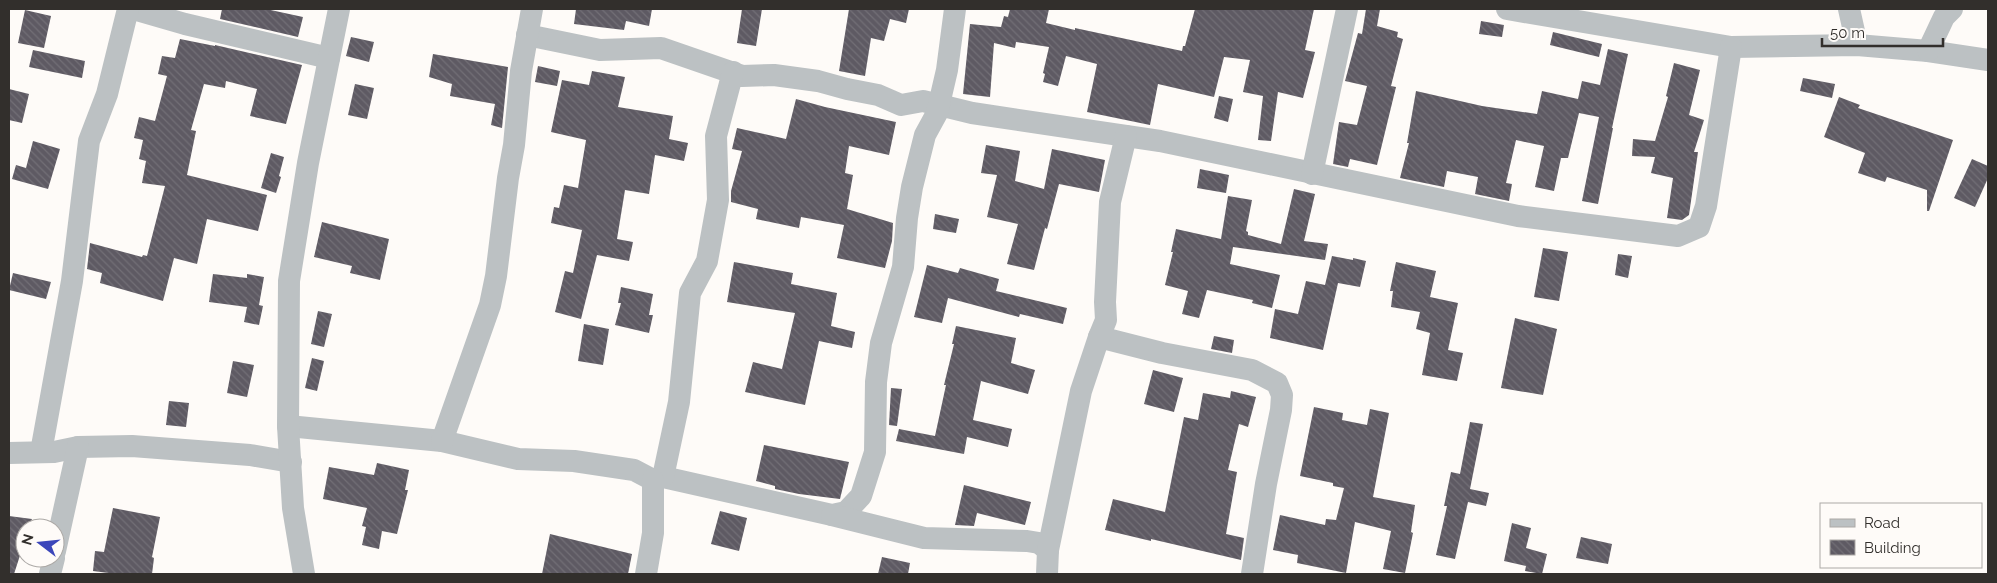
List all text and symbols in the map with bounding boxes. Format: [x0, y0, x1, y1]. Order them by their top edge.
scale bar [1822, 15, 1943, 47]
text: 50 m [1830, 24, 1865, 42]
legend [1820, 503, 1982, 568]
text: Road [1864, 514, 1900, 532]
north arrow [15, 518, 65, 568]
text: N [18, 532, 37, 547]
text: Building [1864, 539, 1921, 557]

